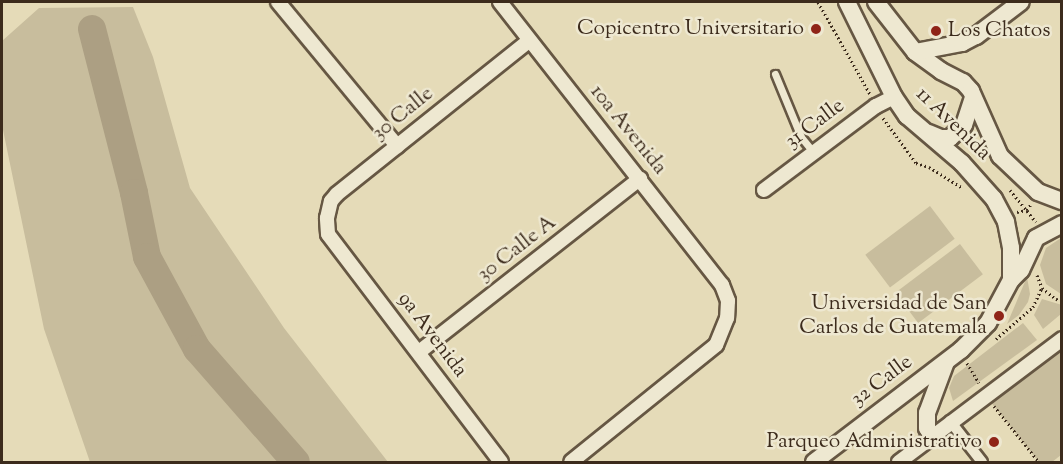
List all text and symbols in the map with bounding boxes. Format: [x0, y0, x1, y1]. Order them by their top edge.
place label: Copicentro Universitario [577, 16, 804, 42]
place label: Los Chatos [948, 18, 1051, 44]
marker: Copicentro Universitario [809, 22, 823, 36]
marker: Los Chatos [929, 24, 943, 38]
street label: 10a Avenida [584, 80, 672, 180]
street label: 30 Calle [367, 82, 439, 146]
street label: 11 Avenida [910, 82, 996, 166]
street label: 31 Calle [780, 94, 850, 154]
street label: 30 Calle A [473, 210, 561, 288]
street label: 9a Avenida [392, 287, 472, 383]
place label: Universidad de San Carlos de Guatemala [799, 291, 987, 341]
marker: Universidad de San Carlos de Guatemala [992, 309, 1006, 323]
street label: 32 Calle [846, 350, 918, 412]
place label: Parqueo Administrativo [767, 429, 982, 455]
marker: Parqueo Administrativo [987, 435, 1001, 449]

